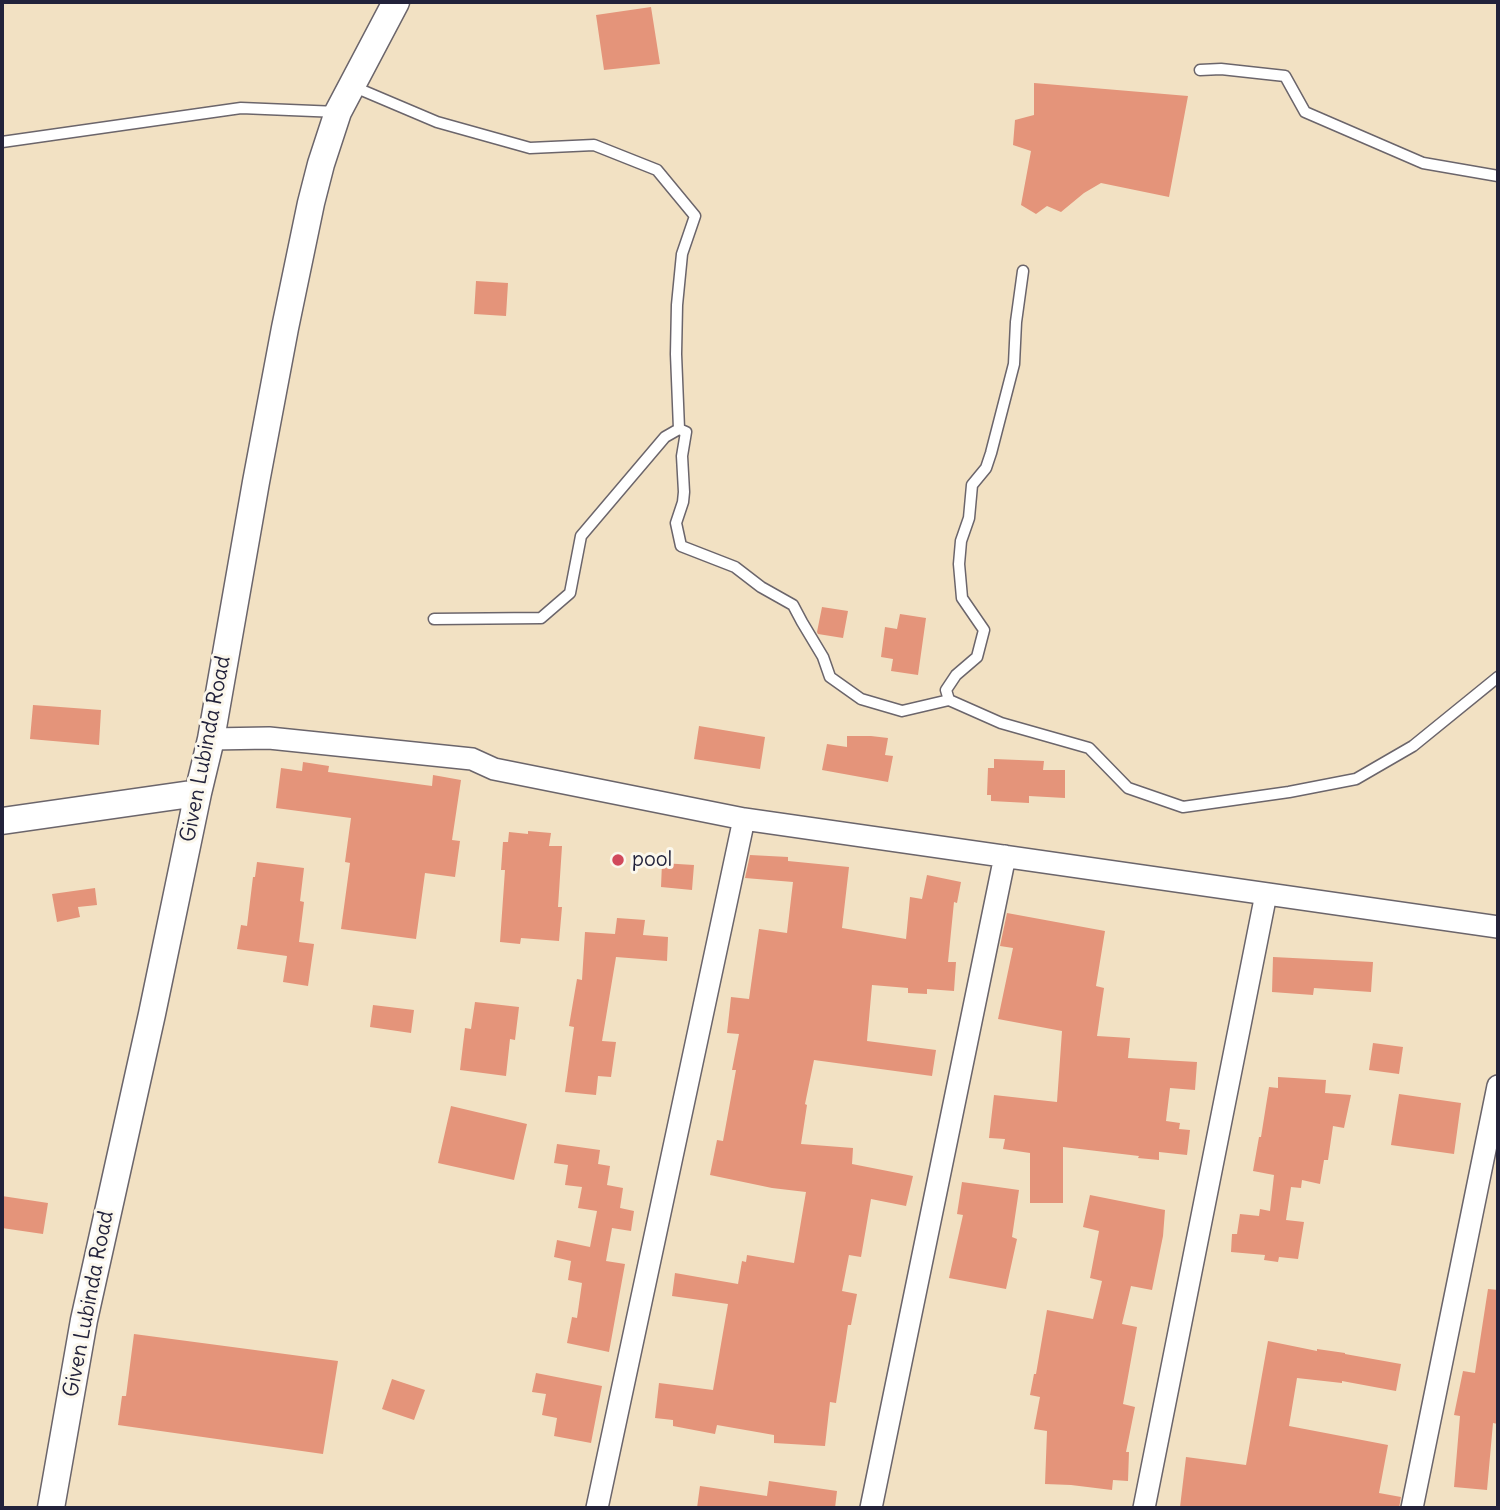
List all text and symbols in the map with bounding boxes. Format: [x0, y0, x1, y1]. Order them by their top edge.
street label: Given Lubinda Road [176, 654, 236, 844]
place label: pool [632, 847, 672, 873]
marker: pool [610, 852, 626, 868]
street label: Given Lubinda Road [59, 1209, 119, 1399]

